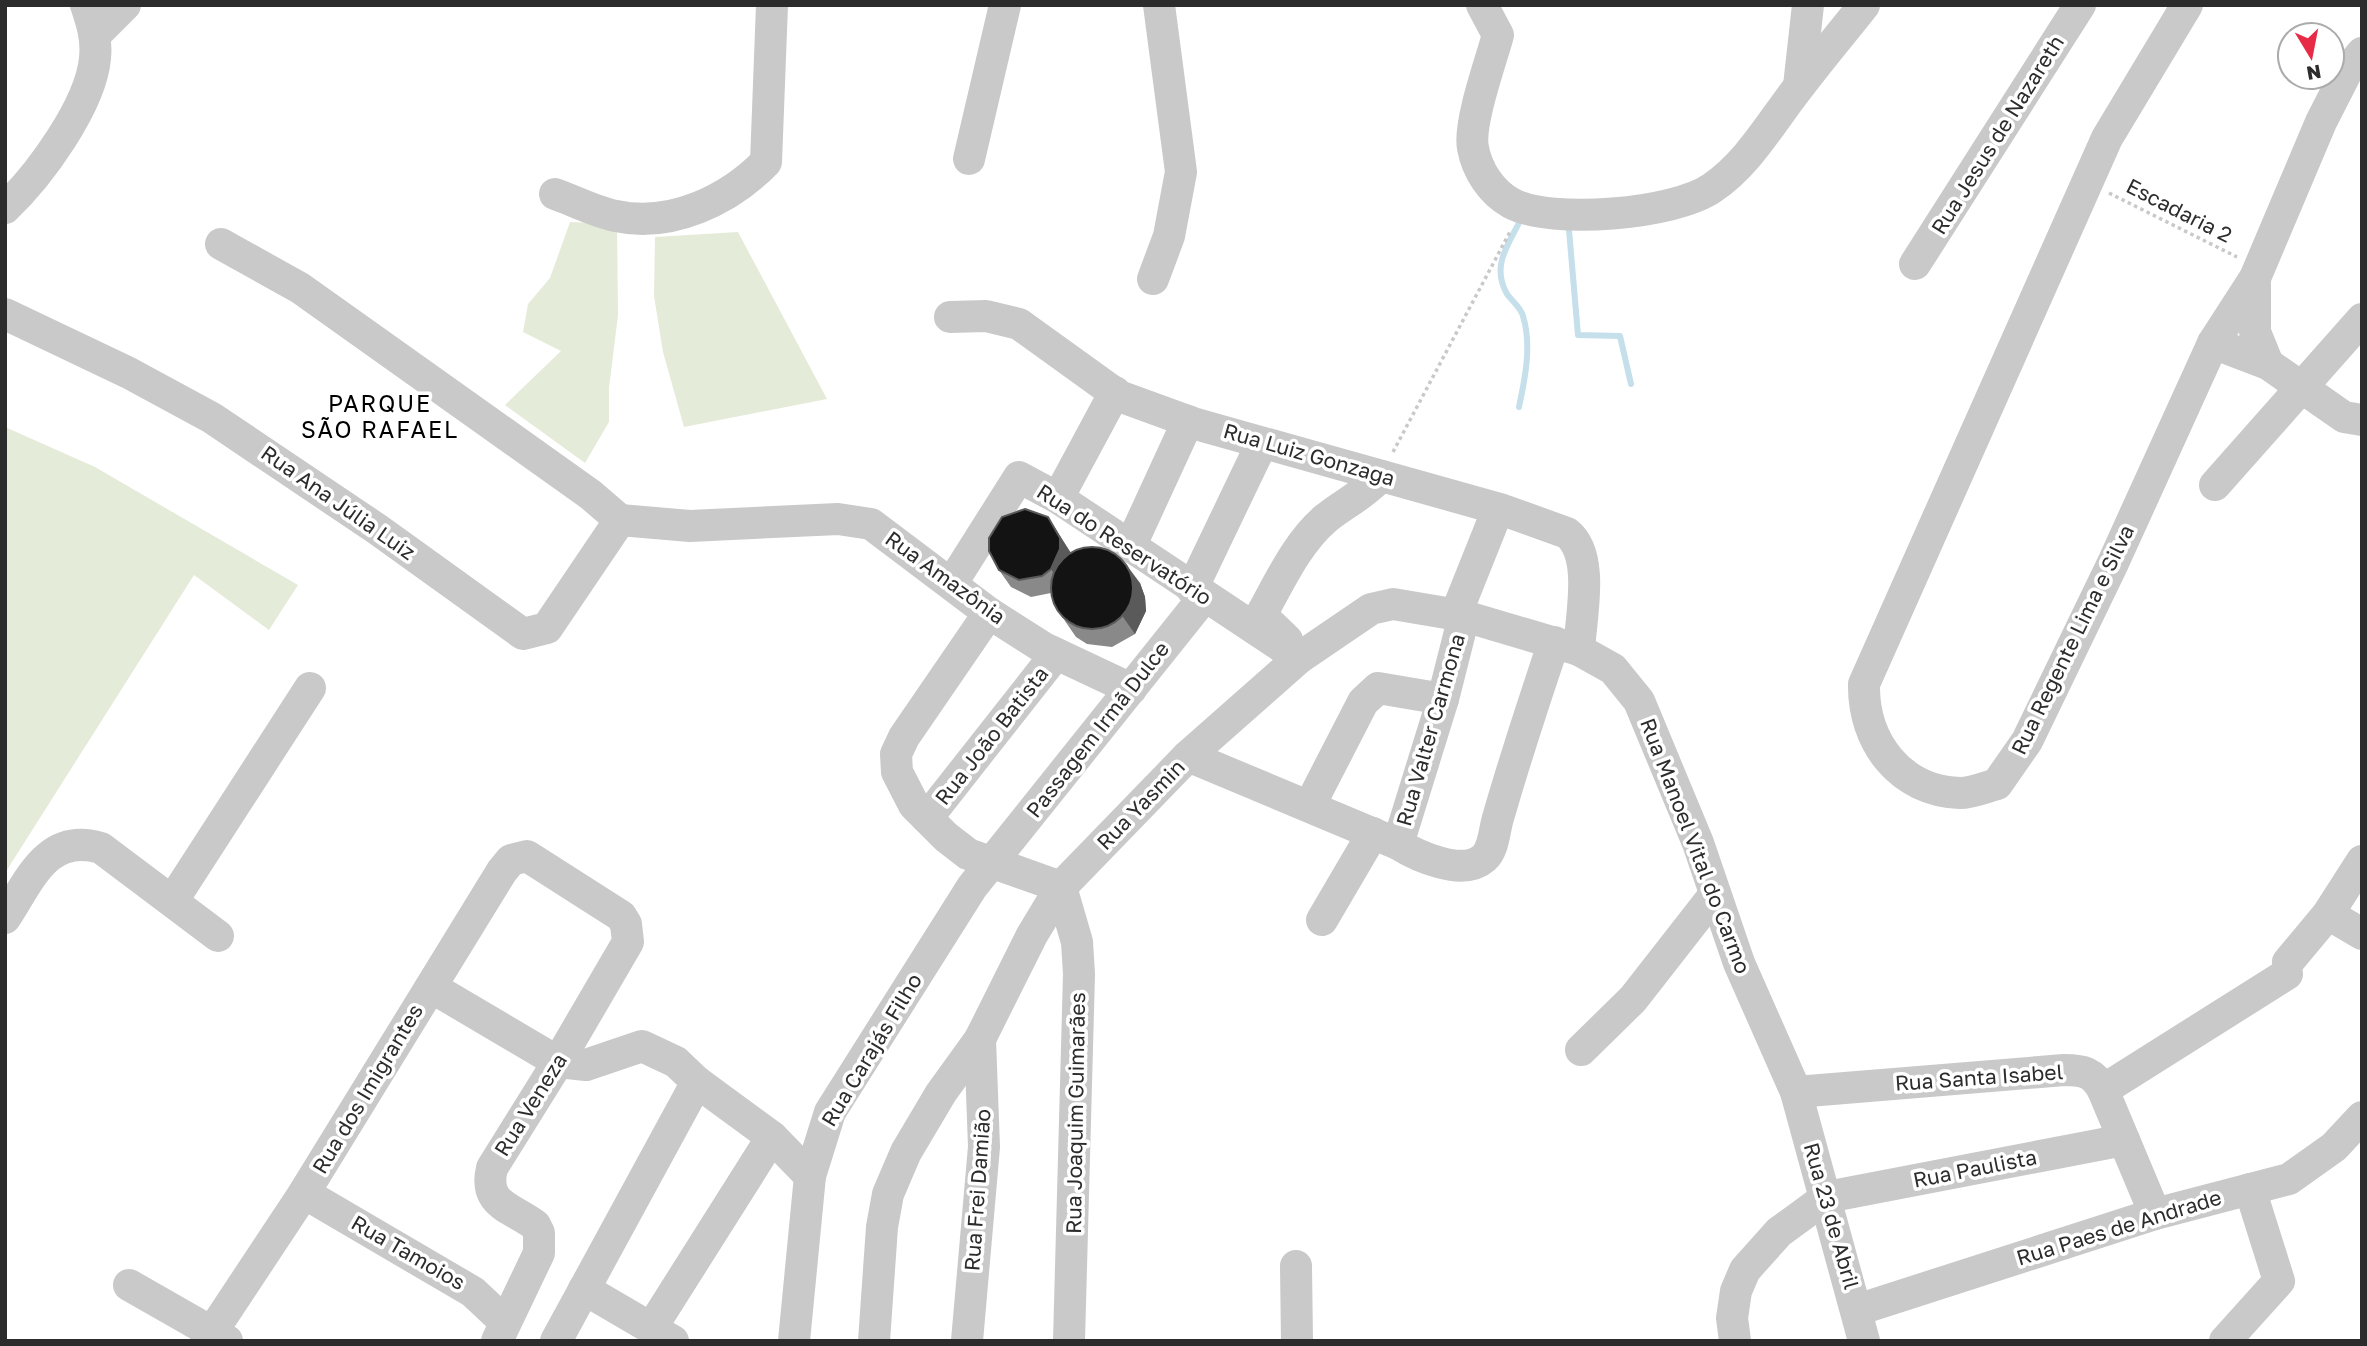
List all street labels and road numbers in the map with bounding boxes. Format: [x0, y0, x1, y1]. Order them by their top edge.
street label: Rua Jesus de Nazareth [1925, 30, 2069, 239]
street label: Escadaria 2 [2122, 172, 2237, 248]
street label: Rua Luiz Gonzaga [1221, 417, 1398, 491]
street label: Rua Ana Júlia Luiz [256, 439, 421, 565]
street label: Rua do Reservatório [1032, 478, 1217, 610]
street label: Rua Regente Lima e Silva [2005, 520, 2139, 759]
street label: Rua Amazônia [881, 525, 1011, 629]
street label: Rua Valter Carmona [1390, 631, 1470, 829]
street label: Passagem Irmã Dulce [1020, 636, 1174, 823]
street label: Rua João Batista [929, 661, 1053, 810]
street label: Rua Manoel Vital do Carmo [1635, 714, 1757, 977]
street label: Rua Yasmin [1091, 754, 1190, 855]
street label: Rua Carajás Filho [815, 968, 927, 1131]
street label: Rua Joaquim Guimarães [1060, 992, 1090, 1234]
street label: Rua dos Imigrantes [306, 999, 428, 1178]
street label: Rua Veneza [488, 1048, 572, 1161]
street label: Rua Santa Isabel [1894, 1058, 2064, 1096]
street label: Rua Frei Damião [958, 1108, 996, 1272]
street label: Rua 23 de Abril [1799, 1139, 1865, 1292]
street label: Rua Paulista [1911, 1143, 2039, 1193]
street label: Rua Paes de Andrade [2013, 1183, 2224, 1271]
street label: Rua Tamoios [347, 1209, 470, 1295]

